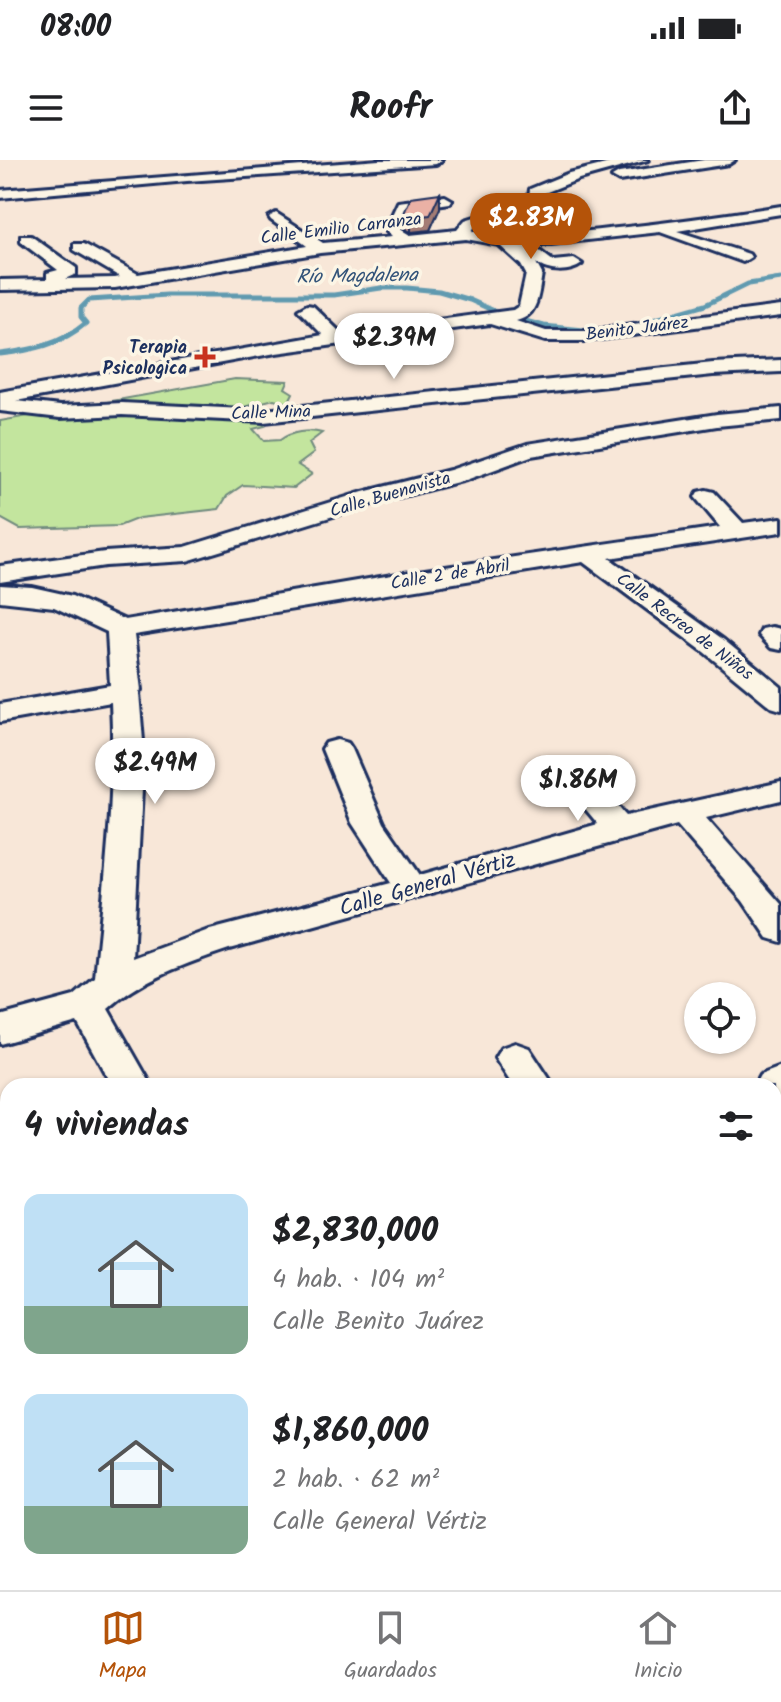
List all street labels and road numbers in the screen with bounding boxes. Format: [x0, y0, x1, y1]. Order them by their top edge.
street label: Calle Emilio Carranza [259, 205, 423, 254]
street label: Benito Juárez [584, 309, 690, 350]
street label: Calle Mina [231, 398, 311, 429]
street label: Calle Buenavista [327, 464, 454, 527]
street label: Calle 2 de Abril [389, 552, 513, 599]
street label: Calle Recreo de Niños [609, 566, 759, 689]
street label: Calle General Vértiz [335, 843, 520, 927]

